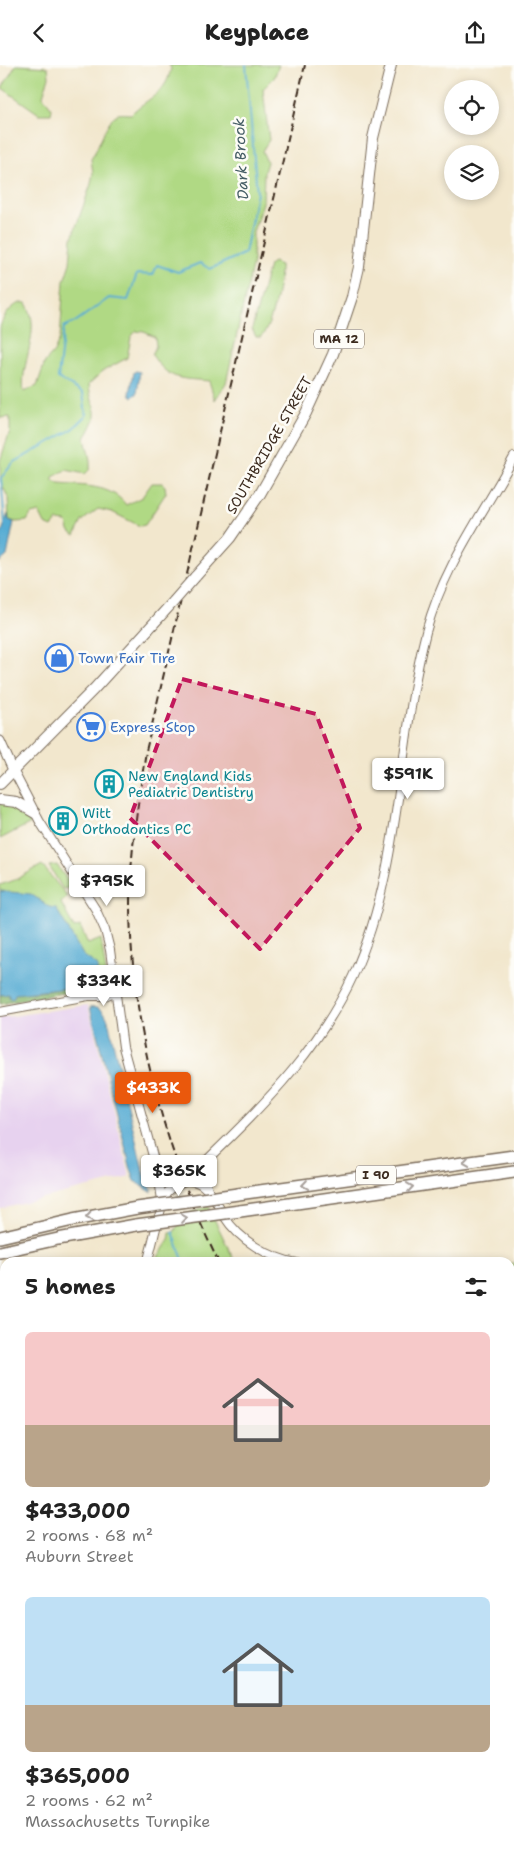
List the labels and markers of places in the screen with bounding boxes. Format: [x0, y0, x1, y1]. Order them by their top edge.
shop icon: Town Fair Tire [44, 643, 74, 673]
place label: Town Fair Tire [78, 649, 176, 667]
supermarket icon: Express Stop [76, 712, 106, 742]
place label: Express Stop [110, 718, 196, 736]
pin: $591K [373, 757, 443, 800]
place label: New England Kids Pediatric Dentistry [128, 767, 254, 801]
building icon: New England Kids Pediatric Dentistry [94, 769, 124, 799]
place label: Witt Orthodontics PC [82, 804, 191, 838]
building icon: Witt Orthodontics PC [48, 806, 78, 836]
pin: $795K [72, 865, 142, 907]
pin: $334K [69, 965, 139, 1007]
pin: $433K [118, 1071, 188, 1114]
pin: $365K [144, 1155, 214, 1197]

